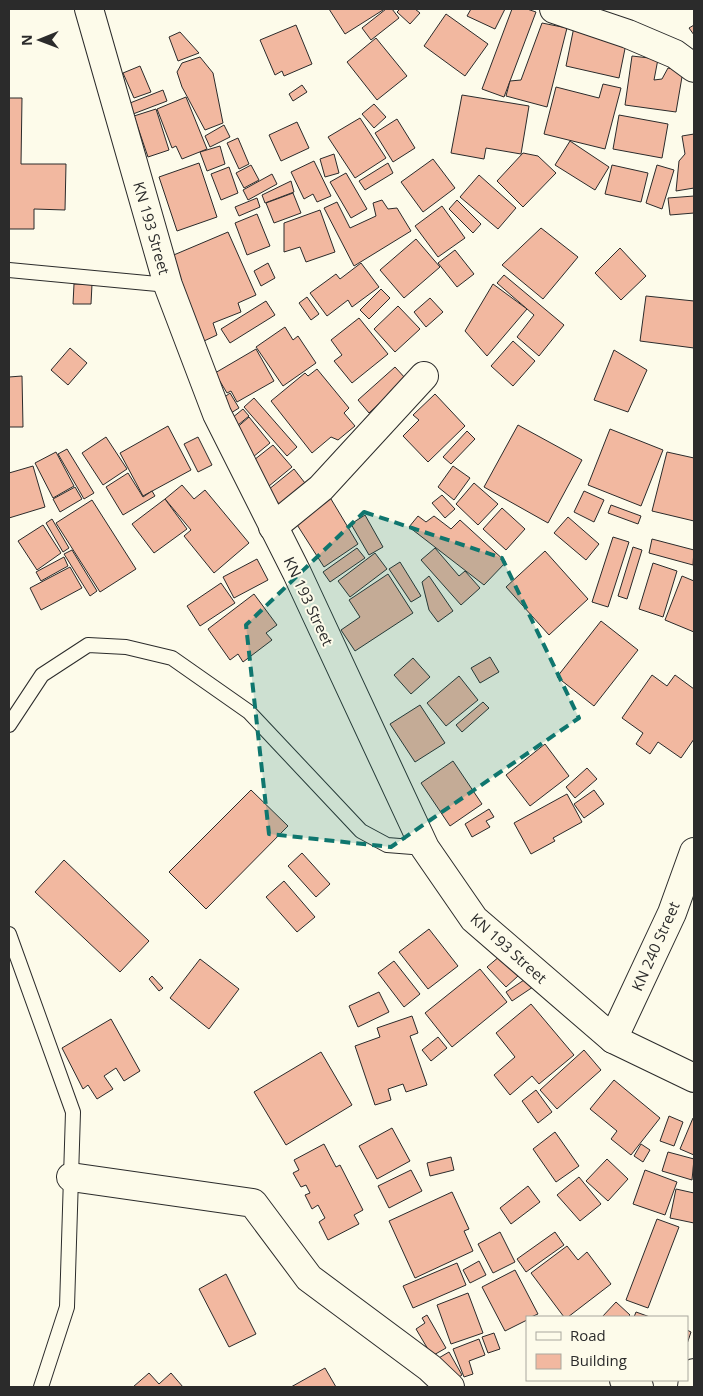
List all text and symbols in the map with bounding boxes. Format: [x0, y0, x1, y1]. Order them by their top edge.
north arrow [15, 15, 65, 65]
text: N [17, 34, 36, 46]
street label: KN 193 Street [129, 179, 175, 277]
street label: KN 193 Street [280, 553, 338, 649]
street label: KN 240 Street [626, 898, 684, 994]
street label: KN 193 Street [467, 908, 551, 988]
legend [526, 1316, 688, 1381]
text: Road [570, 1325, 606, 1345]
text: Building [570, 1350, 627, 1370]

